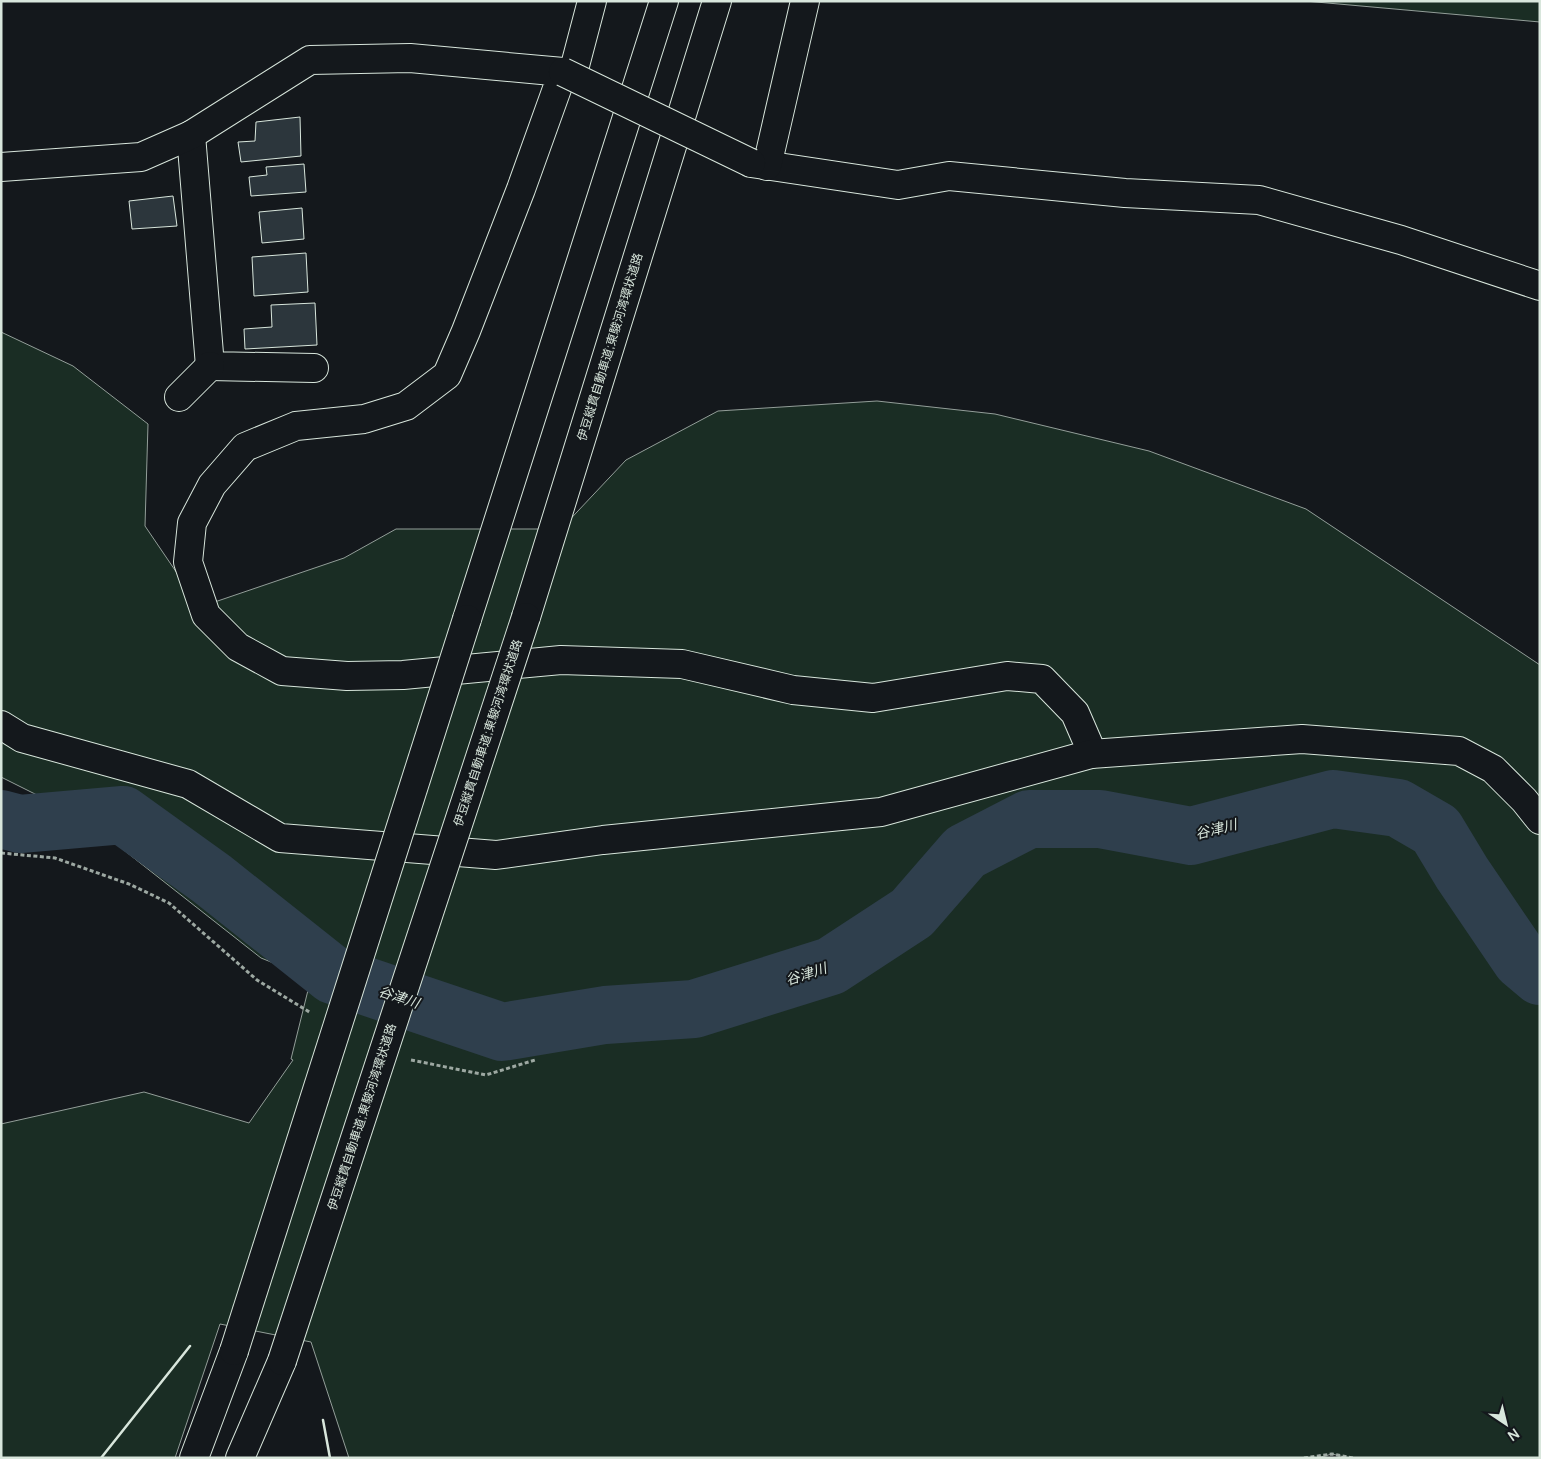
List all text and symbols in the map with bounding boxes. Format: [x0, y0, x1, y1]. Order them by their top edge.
street label: 伊豆縦貫自動車道;東駿河湾環状道路 [573, 251, 646, 443]
street label: 伊豆縦貫自動車道;東駿河湾環状道路 [449, 637, 526, 829]
water label: 谷津川 [1193, 814, 1240, 843]
water label: 谷津川 [783, 957, 831, 989]
water label: 谷津川 [376, 981, 424, 1013]
street label: 伊豆縦貫自動車道;東駿河湾環状道路 [323, 1021, 400, 1213]
north arrow [1481, 1399, 1531, 1449]
text: N [1504, 1424, 1523, 1446]

